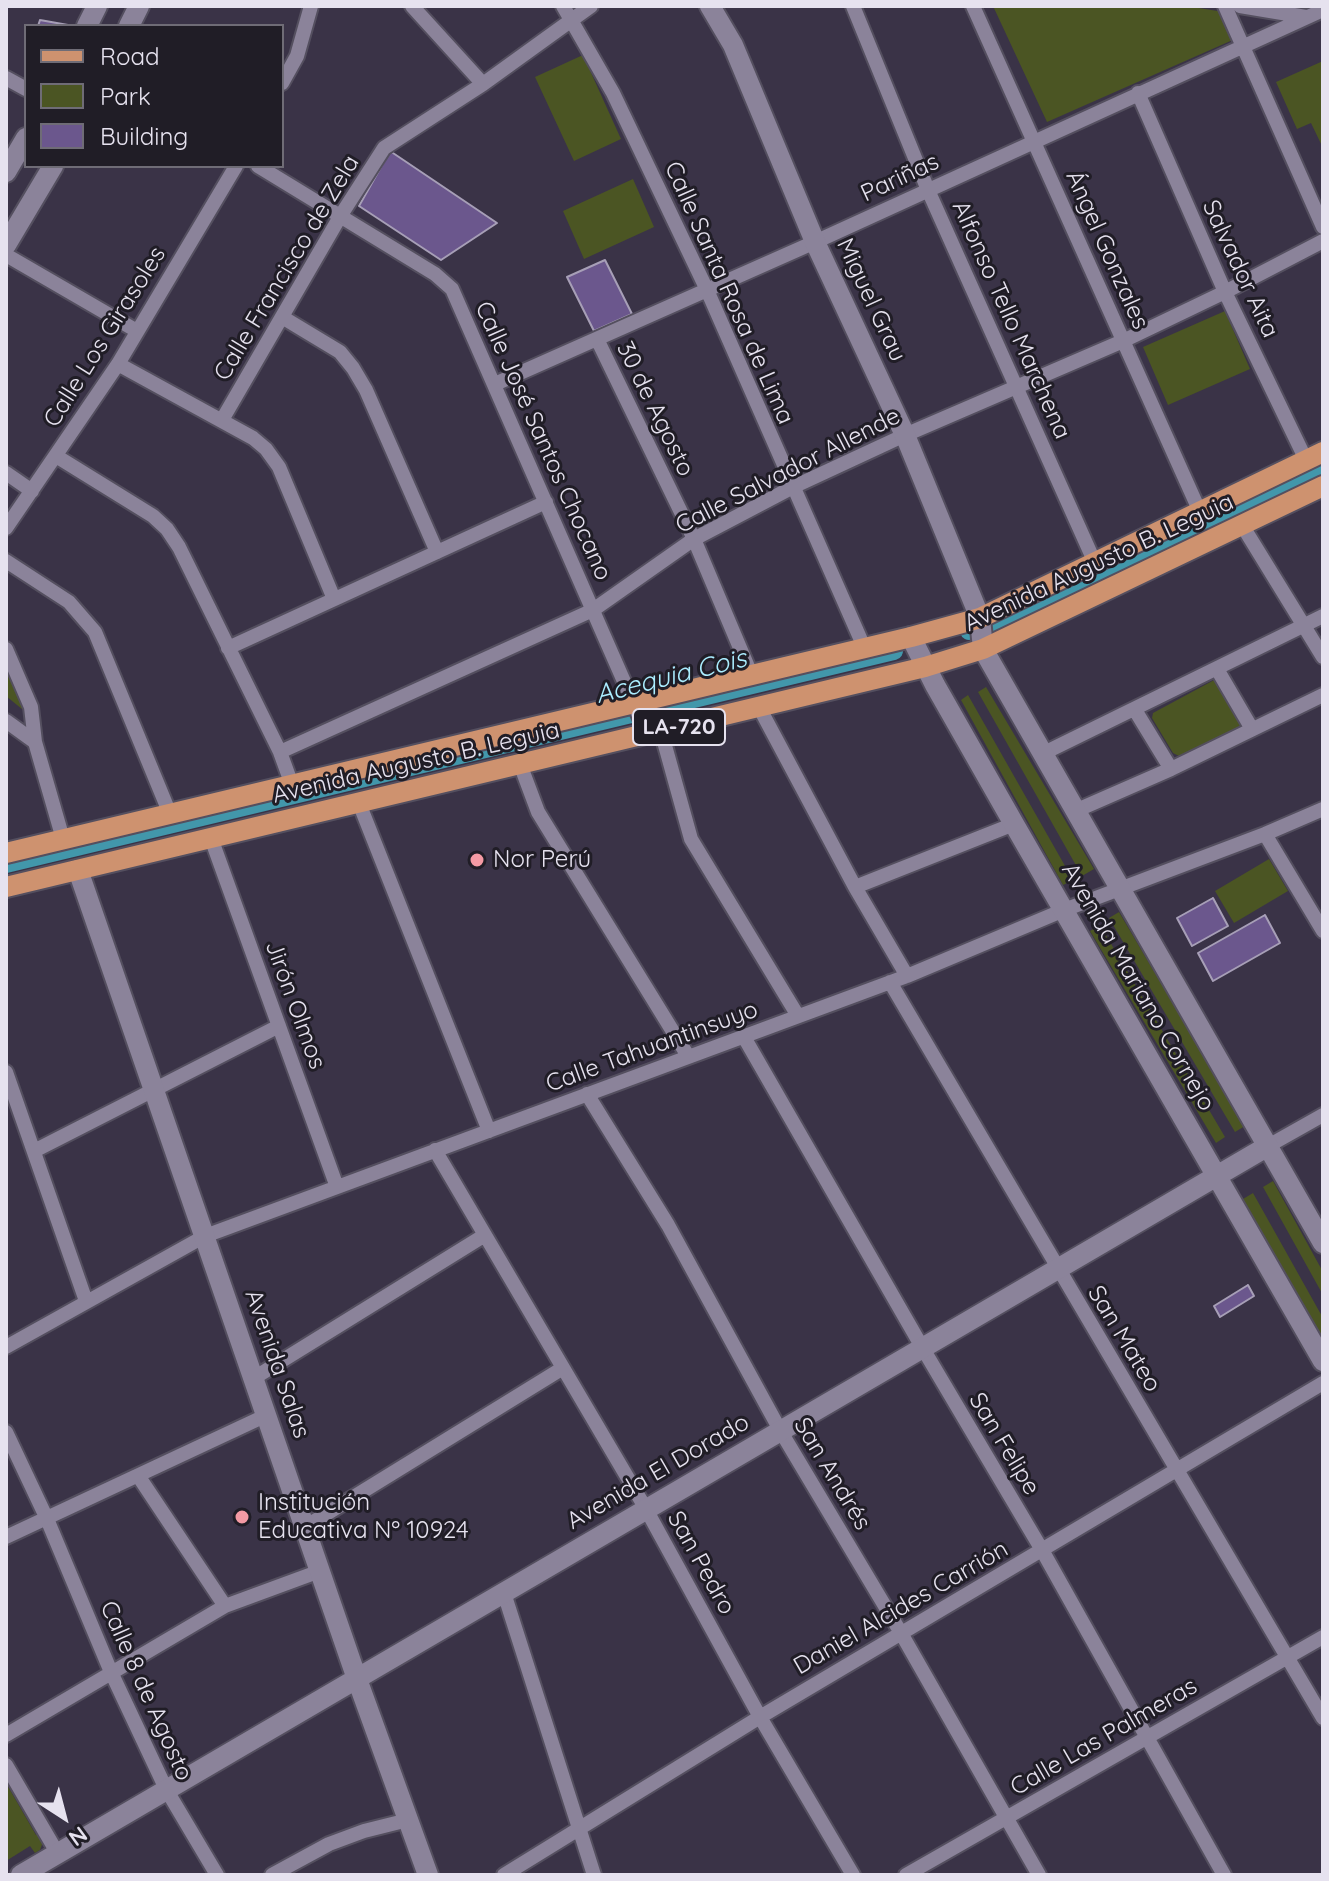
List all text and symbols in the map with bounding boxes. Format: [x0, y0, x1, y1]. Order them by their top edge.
legend [24, 24, 284, 168]
text: Road [100, 41, 160, 71]
text: Park [100, 81, 151, 111]
text: Building [100, 121, 188, 151]
street label: Pariñas [856, 147, 944, 209]
street label: Calle Francisco de Zela [208, 150, 366, 386]
street label: Calle Santa Rosa de Lima [658, 157, 800, 429]
street label: Ángel Gonzales [1059, 166, 1155, 334]
street label: Alfonso Tello Marchena [945, 196, 1077, 444]
street label: Salvador Aita [1196, 196, 1284, 342]
street label: Miguel Grau [830, 234, 912, 366]
street label: Calle Los Girasoles [38, 241, 172, 433]
street label: Calle José Santos Chocano [468, 297, 618, 585]
street label: 30 de Agosto [610, 337, 700, 481]
street label: Calle Salvador Allende [671, 402, 905, 540]
street label: Avenida Augusto B. Leguia [960, 488, 1238, 638]
water label: Acequia Cois [592, 643, 750, 711]
road number: LA-720 [633, 709, 725, 745]
street label: Avenida Augusto B. Leguia [270, 716, 562, 810]
place label: Nor Perú [493, 846, 591, 874]
marker: Nor Perú [468, 851, 486, 869]
street label: Avenida Mariano Cornejo [1055, 858, 1221, 1116]
street label: Jirón Olmos [258, 937, 332, 1073]
street label: Calle Tahuantinsuyo [542, 995, 762, 1099]
street label: San Mateo [1081, 1281, 1167, 1397]
street label: Avenida Salas [238, 1286, 316, 1442]
street label: San Felipe [962, 1388, 1046, 1500]
street label: Avenida El Dorado [562, 1408, 754, 1536]
street label: San Andrés [787, 1413, 877, 1535]
place label: Institución Educativa Nº 10924 [258, 1489, 469, 1545]
street label: San Pedro [661, 1506, 741, 1620]
marker: Institución Educativa Nº 10924 [233, 1508, 251, 1526]
street label: Daniel Alcides Carrión [789, 1535, 1013, 1681]
street label: Calle 8 de Agosto [93, 1597, 199, 1785]
street label: Calle Las Palmeras [1006, 1672, 1202, 1802]
north arrow [24, 1777, 104, 1857]
text: N [63, 1820, 93, 1852]

